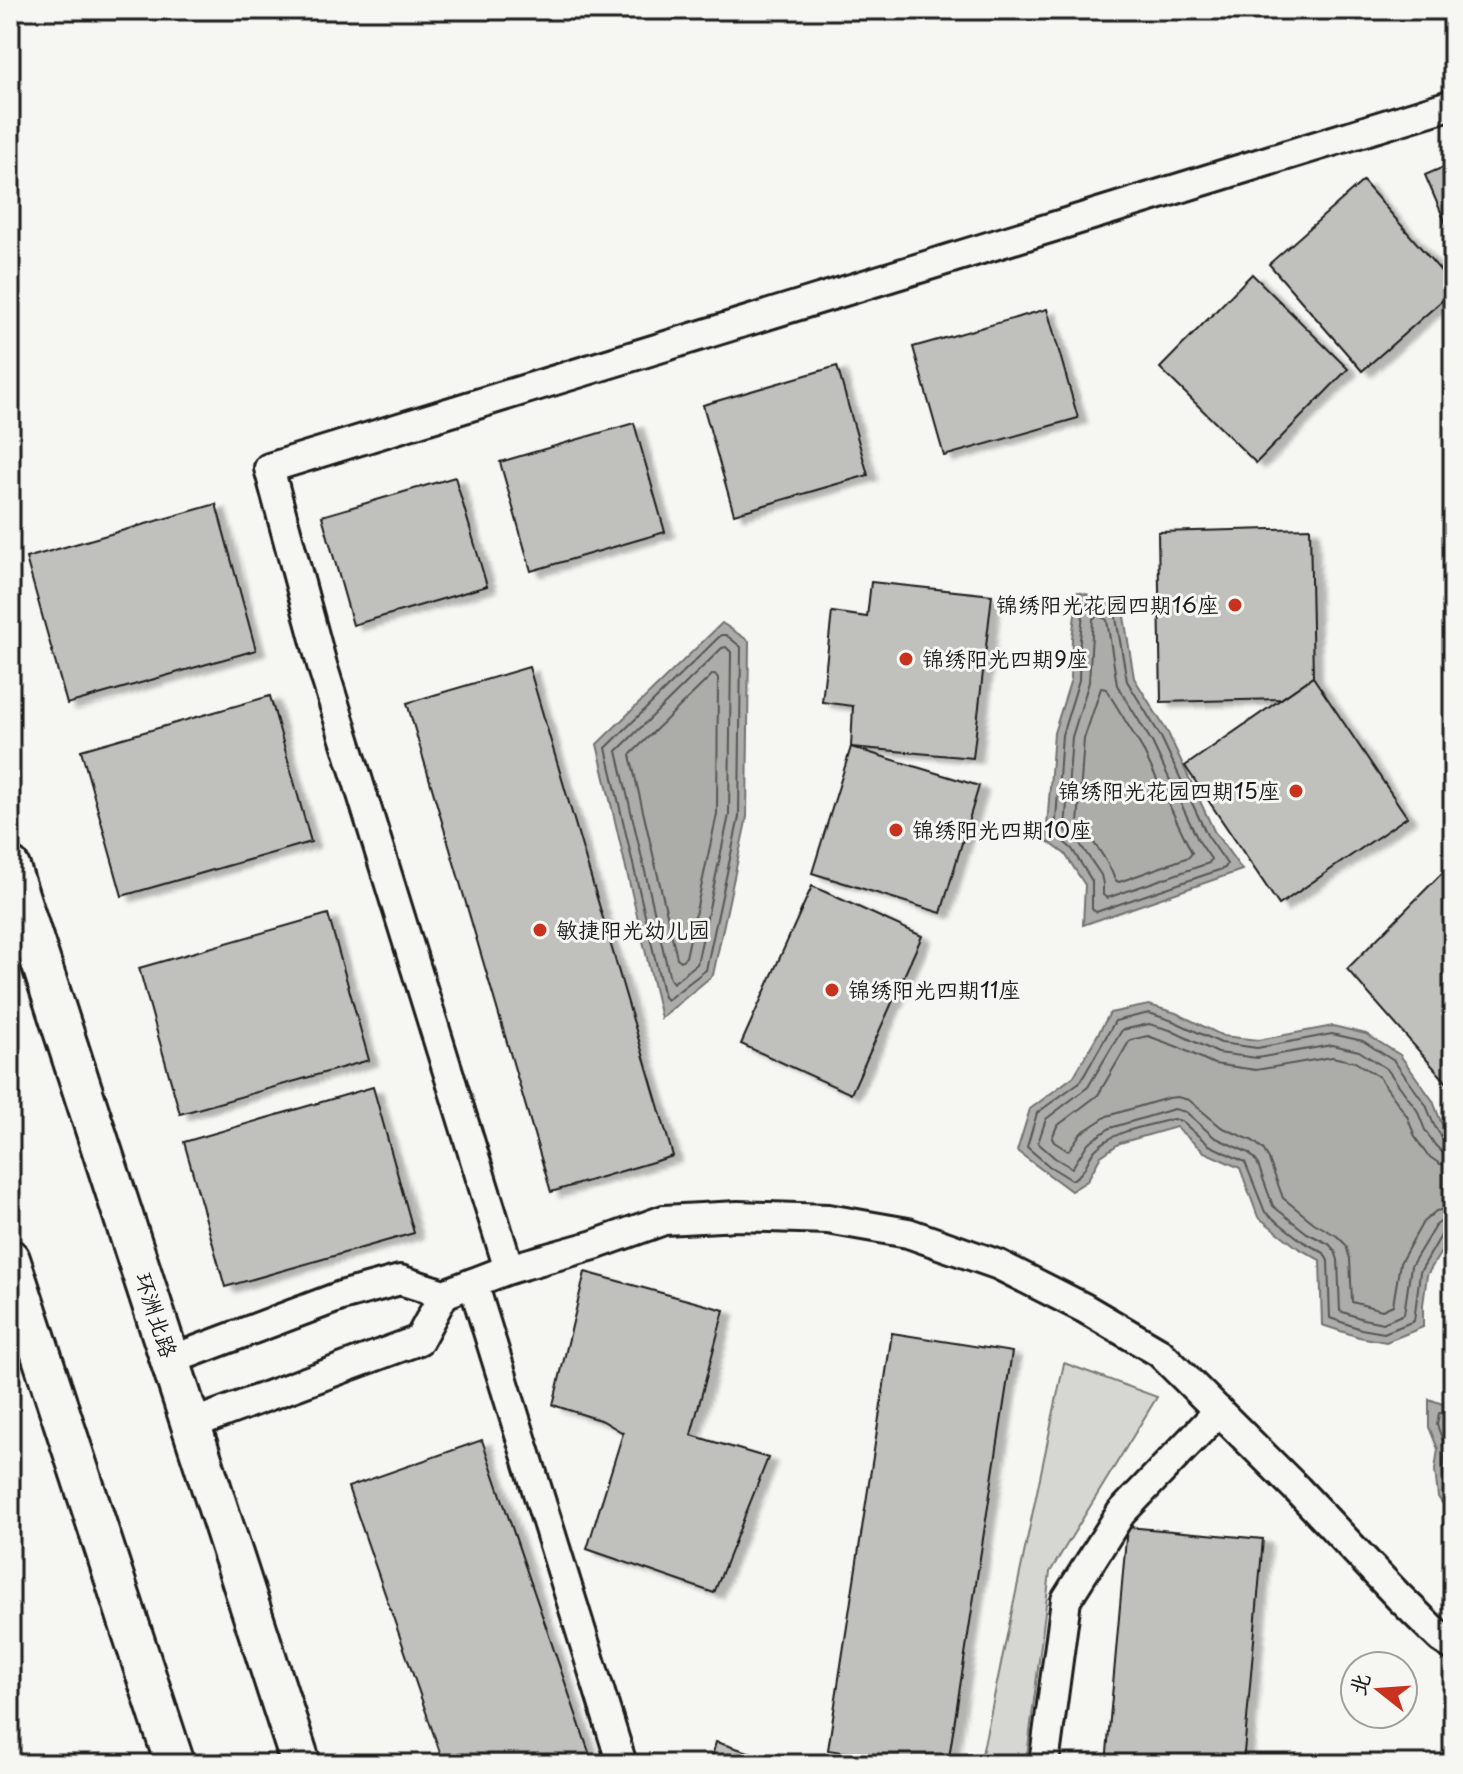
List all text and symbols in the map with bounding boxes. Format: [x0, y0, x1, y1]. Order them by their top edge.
place label: 锦绣阳光花园四期16座 [996, 587, 1219, 620]
marker: 锦绣阳光花园四期16座 [1226, 596, 1244, 614]
place label: 锦绣阳光四期9座 [922, 641, 1089, 674]
marker: 锦绣阳光四期9座 [897, 650, 915, 668]
place label: 锦绣阳光花园四期15座 [1058, 773, 1280, 806]
marker: 锦绣阳光花园四期15座 [1287, 782, 1305, 800]
place label: 锦绣阳光四期10座 [912, 812, 1092, 845]
marker: 锦绣阳光四期10座 [887, 821, 905, 839]
place label: 敏捷阳光幼儿园 [556, 912, 710, 945]
marker: 敏捷阳光幼儿园 [531, 921, 549, 939]
place label: 锦绣阳光四期11座 [848, 972, 1020, 1005]
marker: 锦绣阳光四期11座 [823, 981, 841, 999]
street label: 环洲北路 [128, 1268, 187, 1361]
north arrow [1339, 1650, 1419, 1730]
text: 北 [1339, 1668, 1377, 1699]

